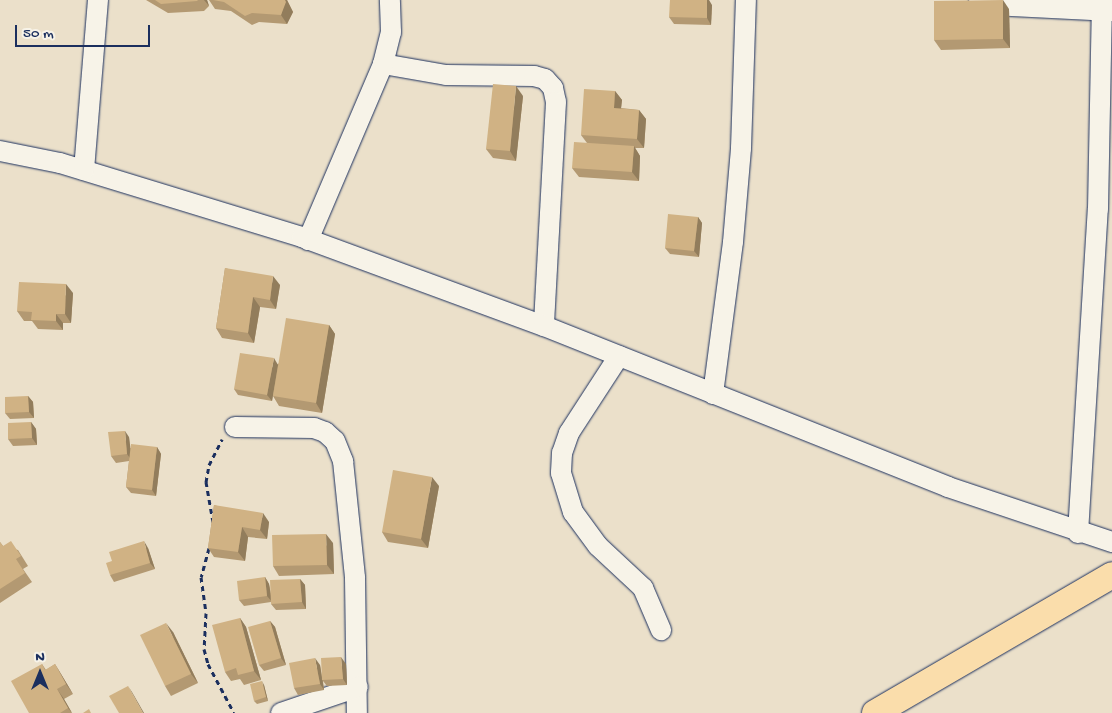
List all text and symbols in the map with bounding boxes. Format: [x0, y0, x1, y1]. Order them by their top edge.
scale bar [18, 15, 152, 47]
text: 50 m [23, 25, 54, 43]
north arrow [15, 648, 65, 698]
text: N [35, 649, 45, 666]

